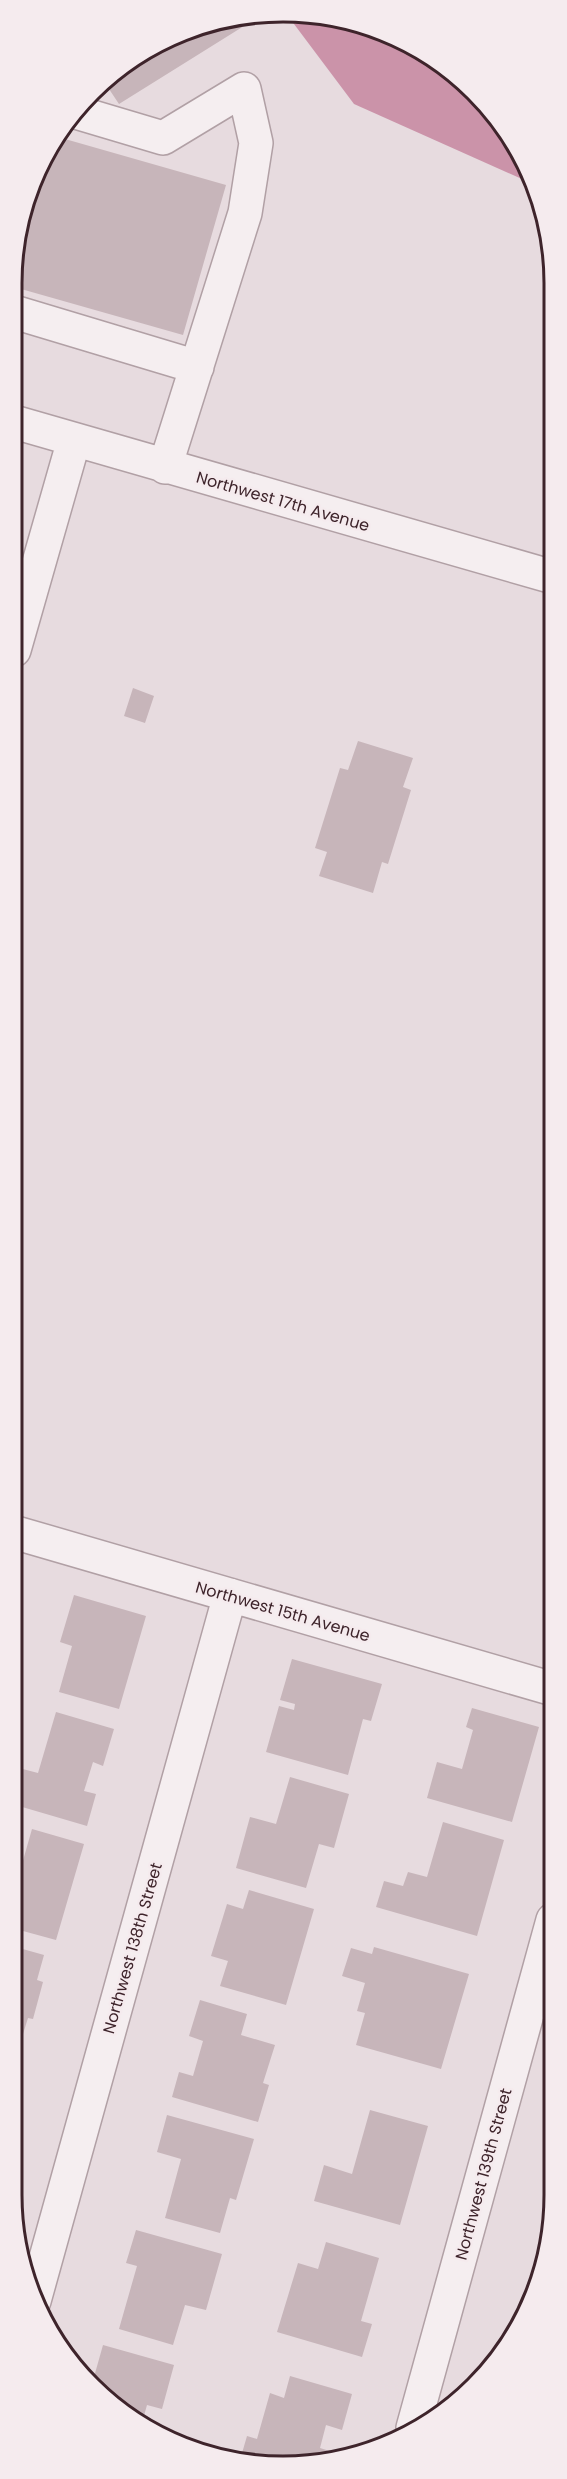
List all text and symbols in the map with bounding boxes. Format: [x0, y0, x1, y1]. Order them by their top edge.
street label: Northwest 17th Avenue [194, 466, 372, 537]
street label: Northwest 15th Avenue [193, 1576, 373, 1647]
street label: Northwest 138th Street [97, 1860, 168, 2036]
street label: Northwest 139th Street [449, 2086, 518, 2263]

